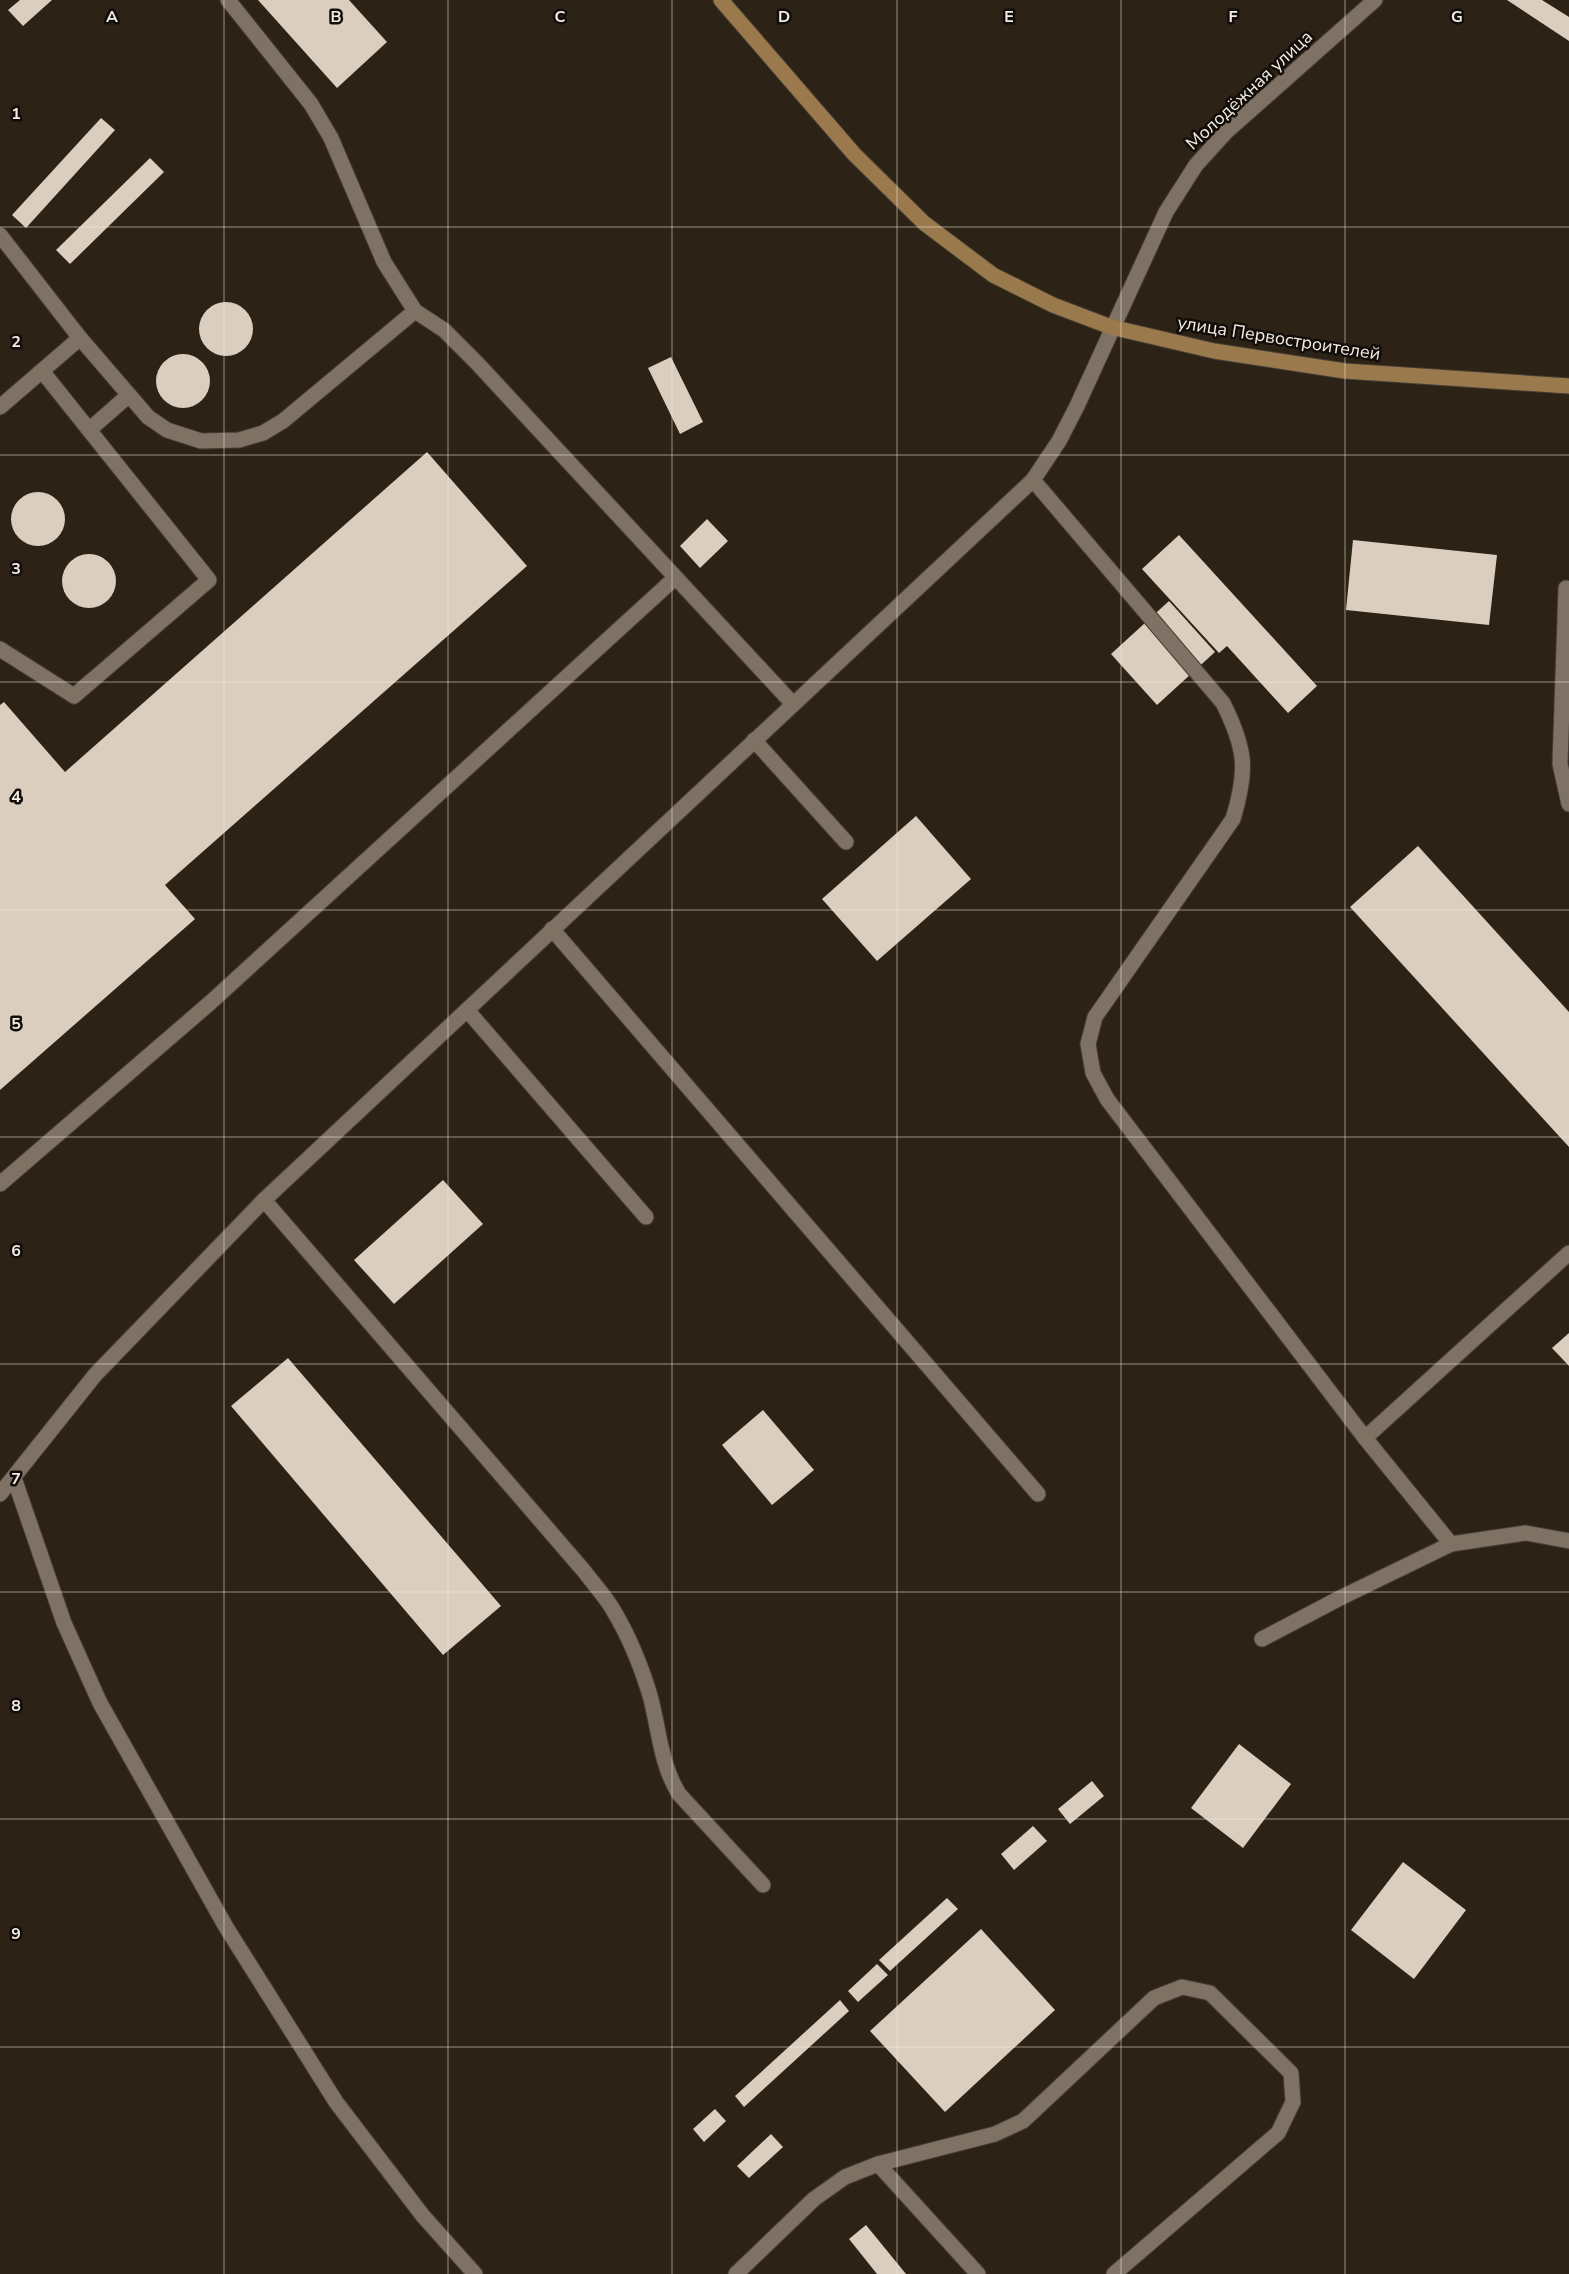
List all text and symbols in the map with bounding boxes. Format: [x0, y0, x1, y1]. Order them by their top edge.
text: A [106, 6, 118, 28]
text: B [330, 6, 342, 28]
text: C [555, 6, 566, 28]
text: D [778, 6, 790, 28]
text: E [1004, 6, 1014, 28]
text: F [1229, 6, 1238, 28]
text: G [1451, 6, 1463, 28]
street label: Молодёжная улица [1180, 25, 1318, 155]
text: 1 [11, 103, 21, 125]
street label: улица Первостроителей [1176, 310, 1382, 366]
text: 2 [11, 331, 21, 353]
text: 3 [11, 558, 21, 580]
text: 4 [11, 786, 21, 808]
text: 5 [11, 1013, 21, 1035]
text: 6 [11, 1240, 21, 1262]
text: 7 [11, 1468, 21, 1490]
text: 8 [11, 1695, 21, 1717]
text: 9 [11, 1923, 21, 1945]

